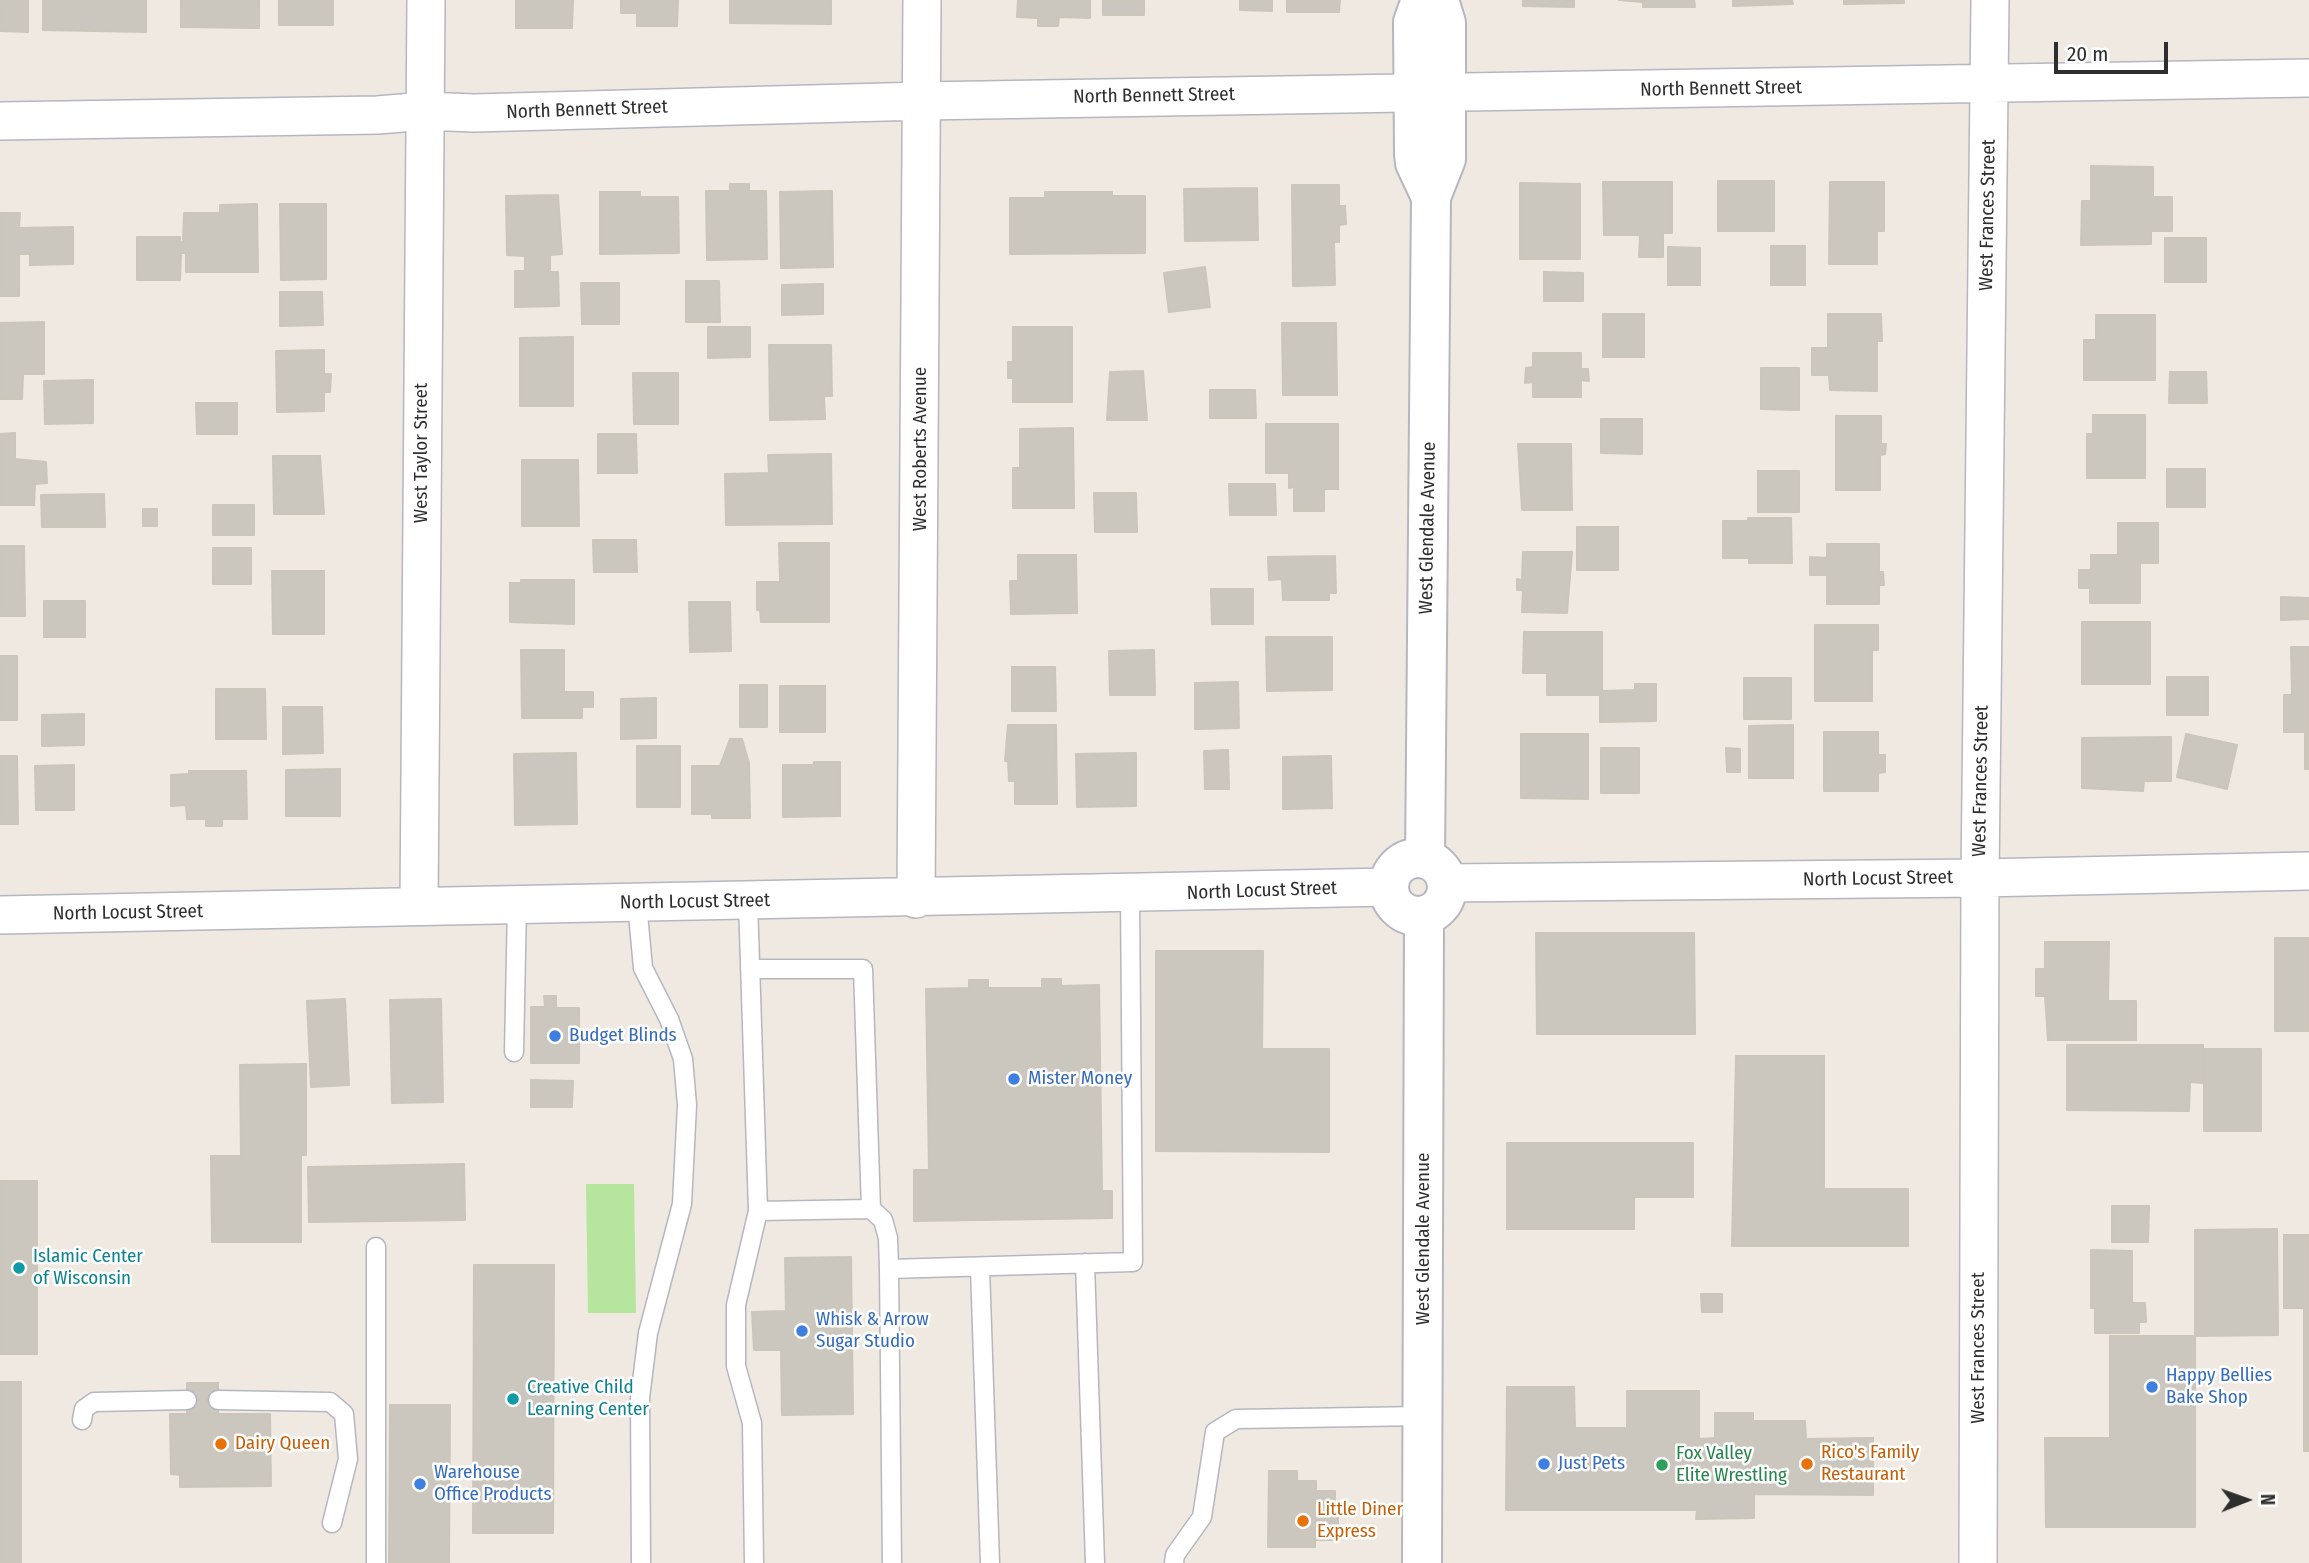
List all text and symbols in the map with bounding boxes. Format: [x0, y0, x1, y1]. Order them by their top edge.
scale bar [2057, 28, 2171, 72]
text: 20 m [2067, 41, 2108, 67]
street label: North Bennett Street [1640, 76, 1802, 102]
street label: North Bennett Street [1073, 83, 1235, 109]
street label: North Bennett Street [506, 96, 668, 124]
street label: West Frances Street [1975, 139, 2001, 291]
street label: West Roberts Avenue [910, 367, 932, 531]
street label: West Taylor Street [411, 383, 433, 523]
street label: West Glendale Avenue [1415, 442, 1441, 614]
street label: West Frances Street [1968, 705, 1994, 857]
street label: North Locust Street [1803, 866, 1953, 892]
street label: North Locust Street [1187, 877, 1337, 905]
street label: North Locust Street [620, 889, 770, 915]
street label: North Locust Street [53, 900, 203, 926]
place label: Budget Blinds [569, 1025, 677, 1047]
marker: Budget Blinds [547, 1028, 563, 1044]
place label: Mister Money [1028, 1068, 1132, 1090]
marker: Mister Money [1006, 1071, 1022, 1087]
street label: West Glendale Avenue [1413, 1153, 1435, 1325]
place label: Islamic Center of Wisconsin [33, 1246, 143, 1290]
marker: Islamic Center of Wisconsin [11, 1260, 27, 1276]
street label: West Frances Street [1968, 1272, 1990, 1424]
place label: Whisk & Arrow Sugar Studio [816, 1309, 929, 1353]
marker: Whisk & Arrow Sugar Studio [794, 1323, 810, 1339]
place label: Happy Bellies Bake Shop [2166, 1365, 2272, 1409]
place label: Creative Child Learning Center [527, 1377, 649, 1421]
marker: Happy Bellies Bake Shop [2144, 1379, 2160, 1395]
marker: Creative Child Learning Center [505, 1391, 521, 1407]
place label: Dairy Queen [235, 1433, 330, 1455]
marker: Dairy Queen [213, 1436, 229, 1452]
place label: Rico's Family Restaurant [1821, 1442, 1919, 1486]
place label: Fox Valley Elite Wrestling [1676, 1443, 1787, 1487]
place label: Just Pets [1558, 1453, 1625, 1475]
marker: Just Pets [1536, 1456, 1552, 1472]
marker: Rico's Family Restaurant [1799, 1456, 1815, 1472]
marker: Fox Valley Elite Wrestling [1654, 1457, 1670, 1473]
place label: Warehouse Office Products [434, 1462, 552, 1506]
north arrow [2211, 1465, 2281, 1535]
marker: Warehouse Office Products [412, 1476, 428, 1492]
text: N [2256, 1494, 2279, 1506]
place label: Little Diner Express [1317, 1499, 1403, 1543]
marker: Little Diner Express [1295, 1513, 1311, 1529]

